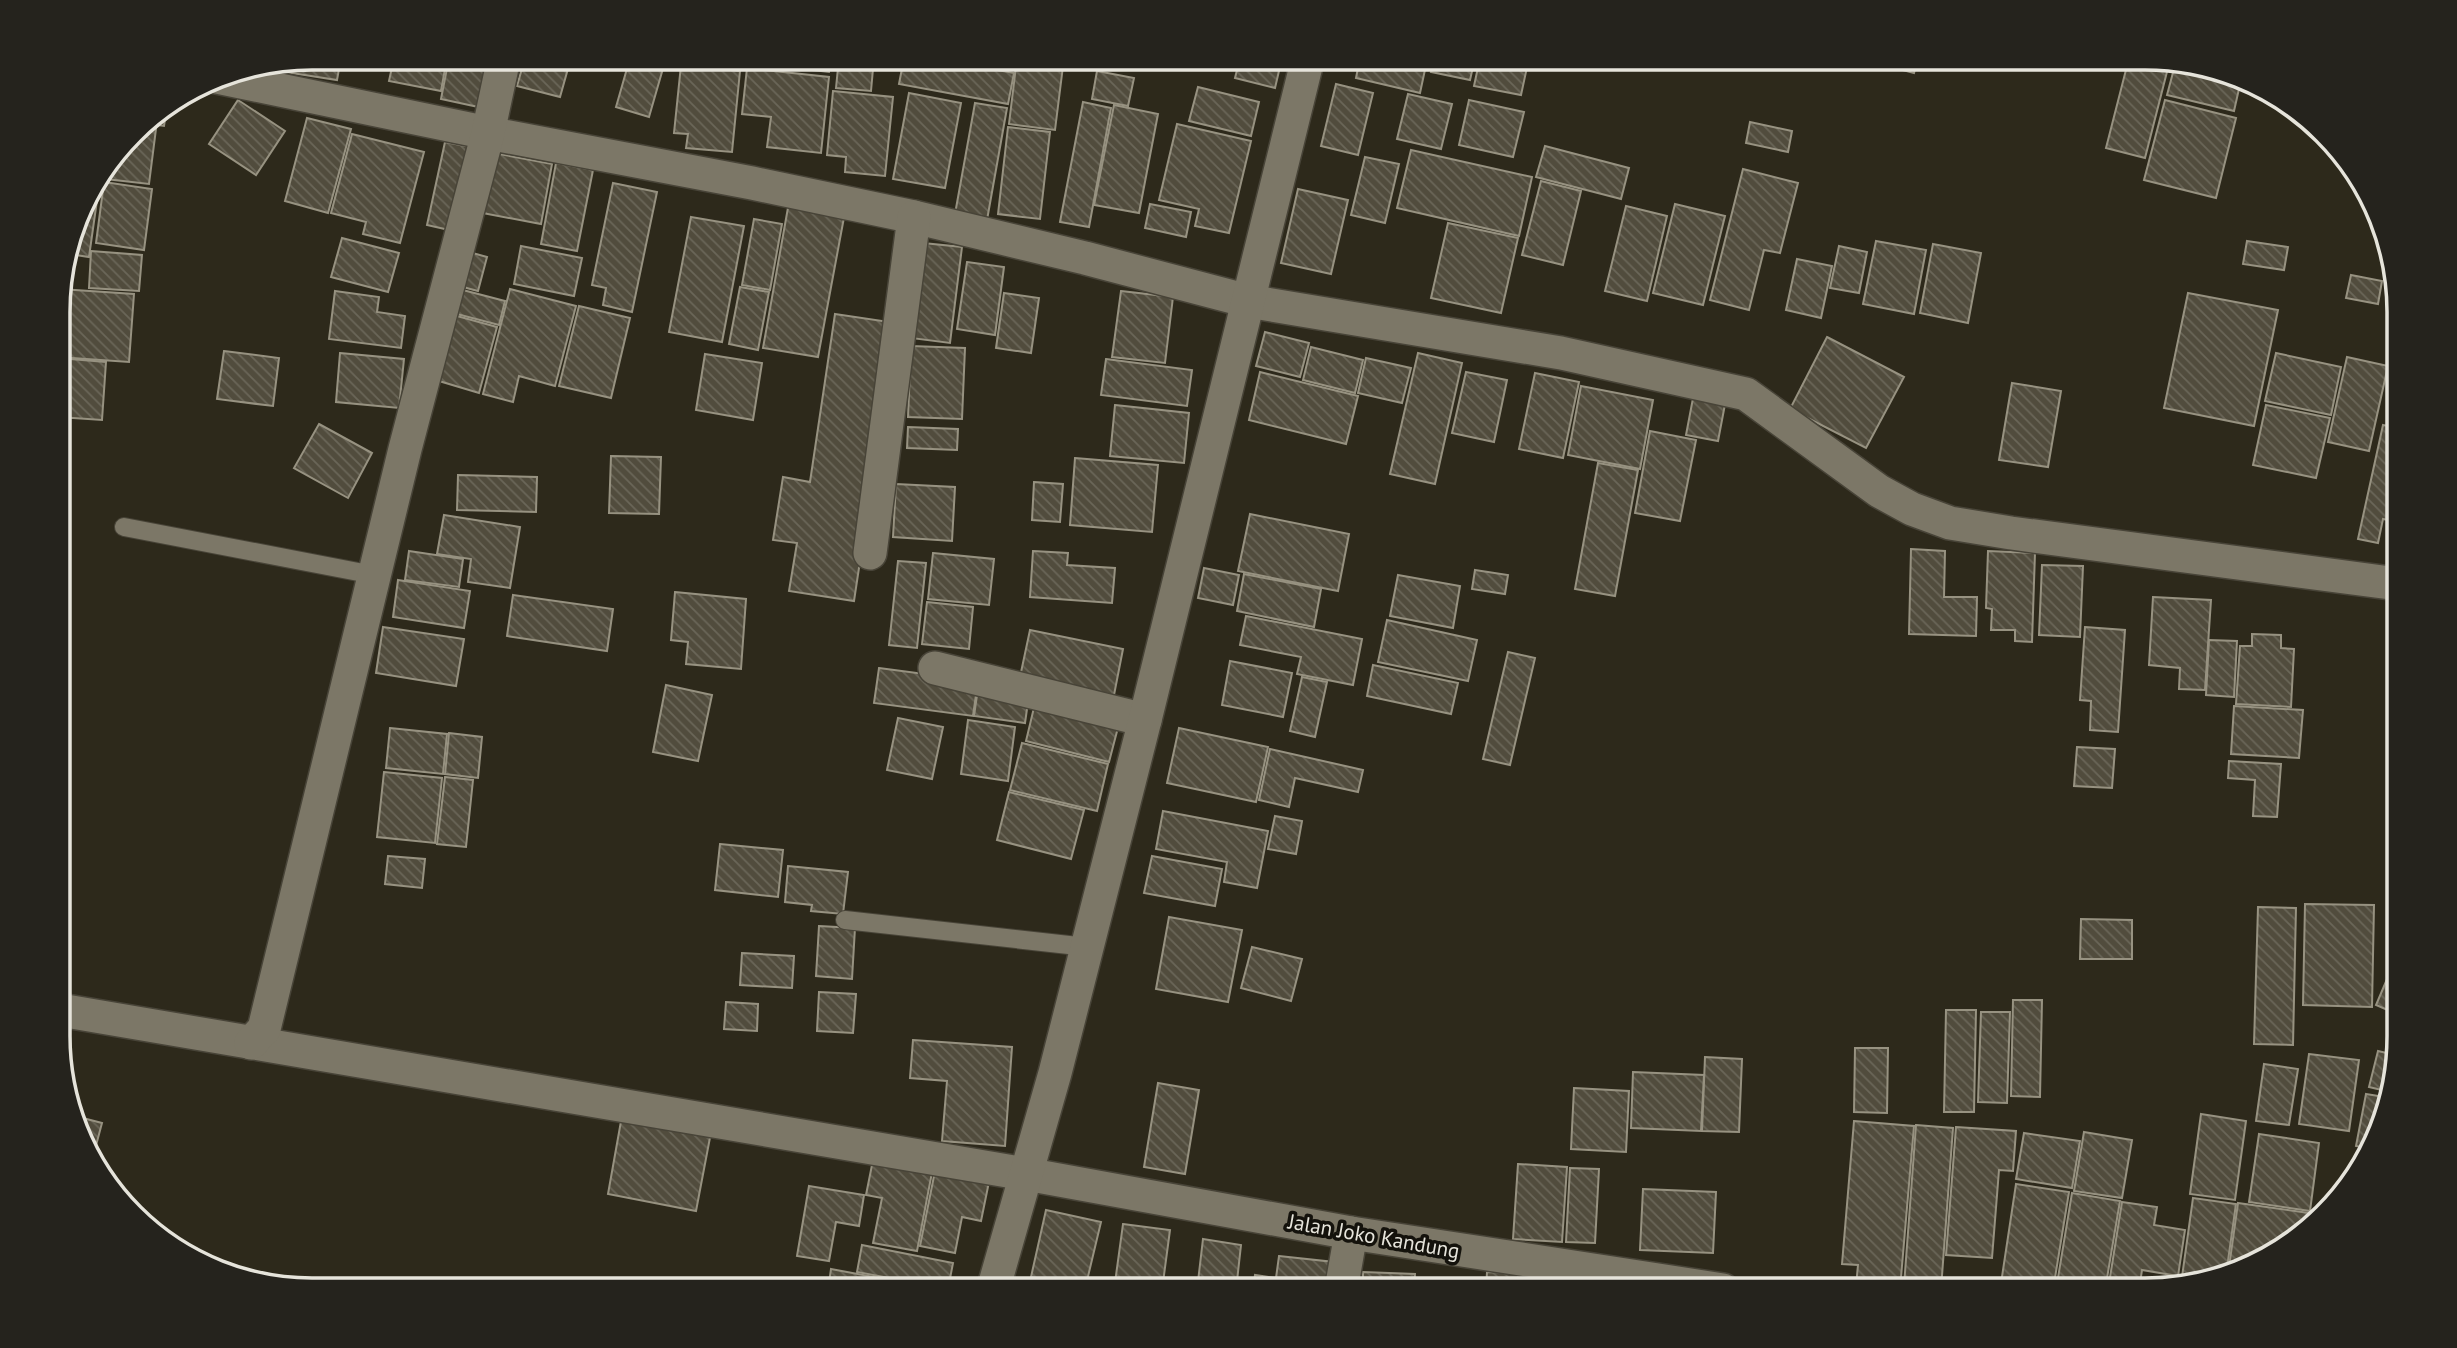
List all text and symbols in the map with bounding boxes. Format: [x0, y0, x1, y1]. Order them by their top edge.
street label: Jalan Joko Kandung [1285, 1207, 1462, 1264]

